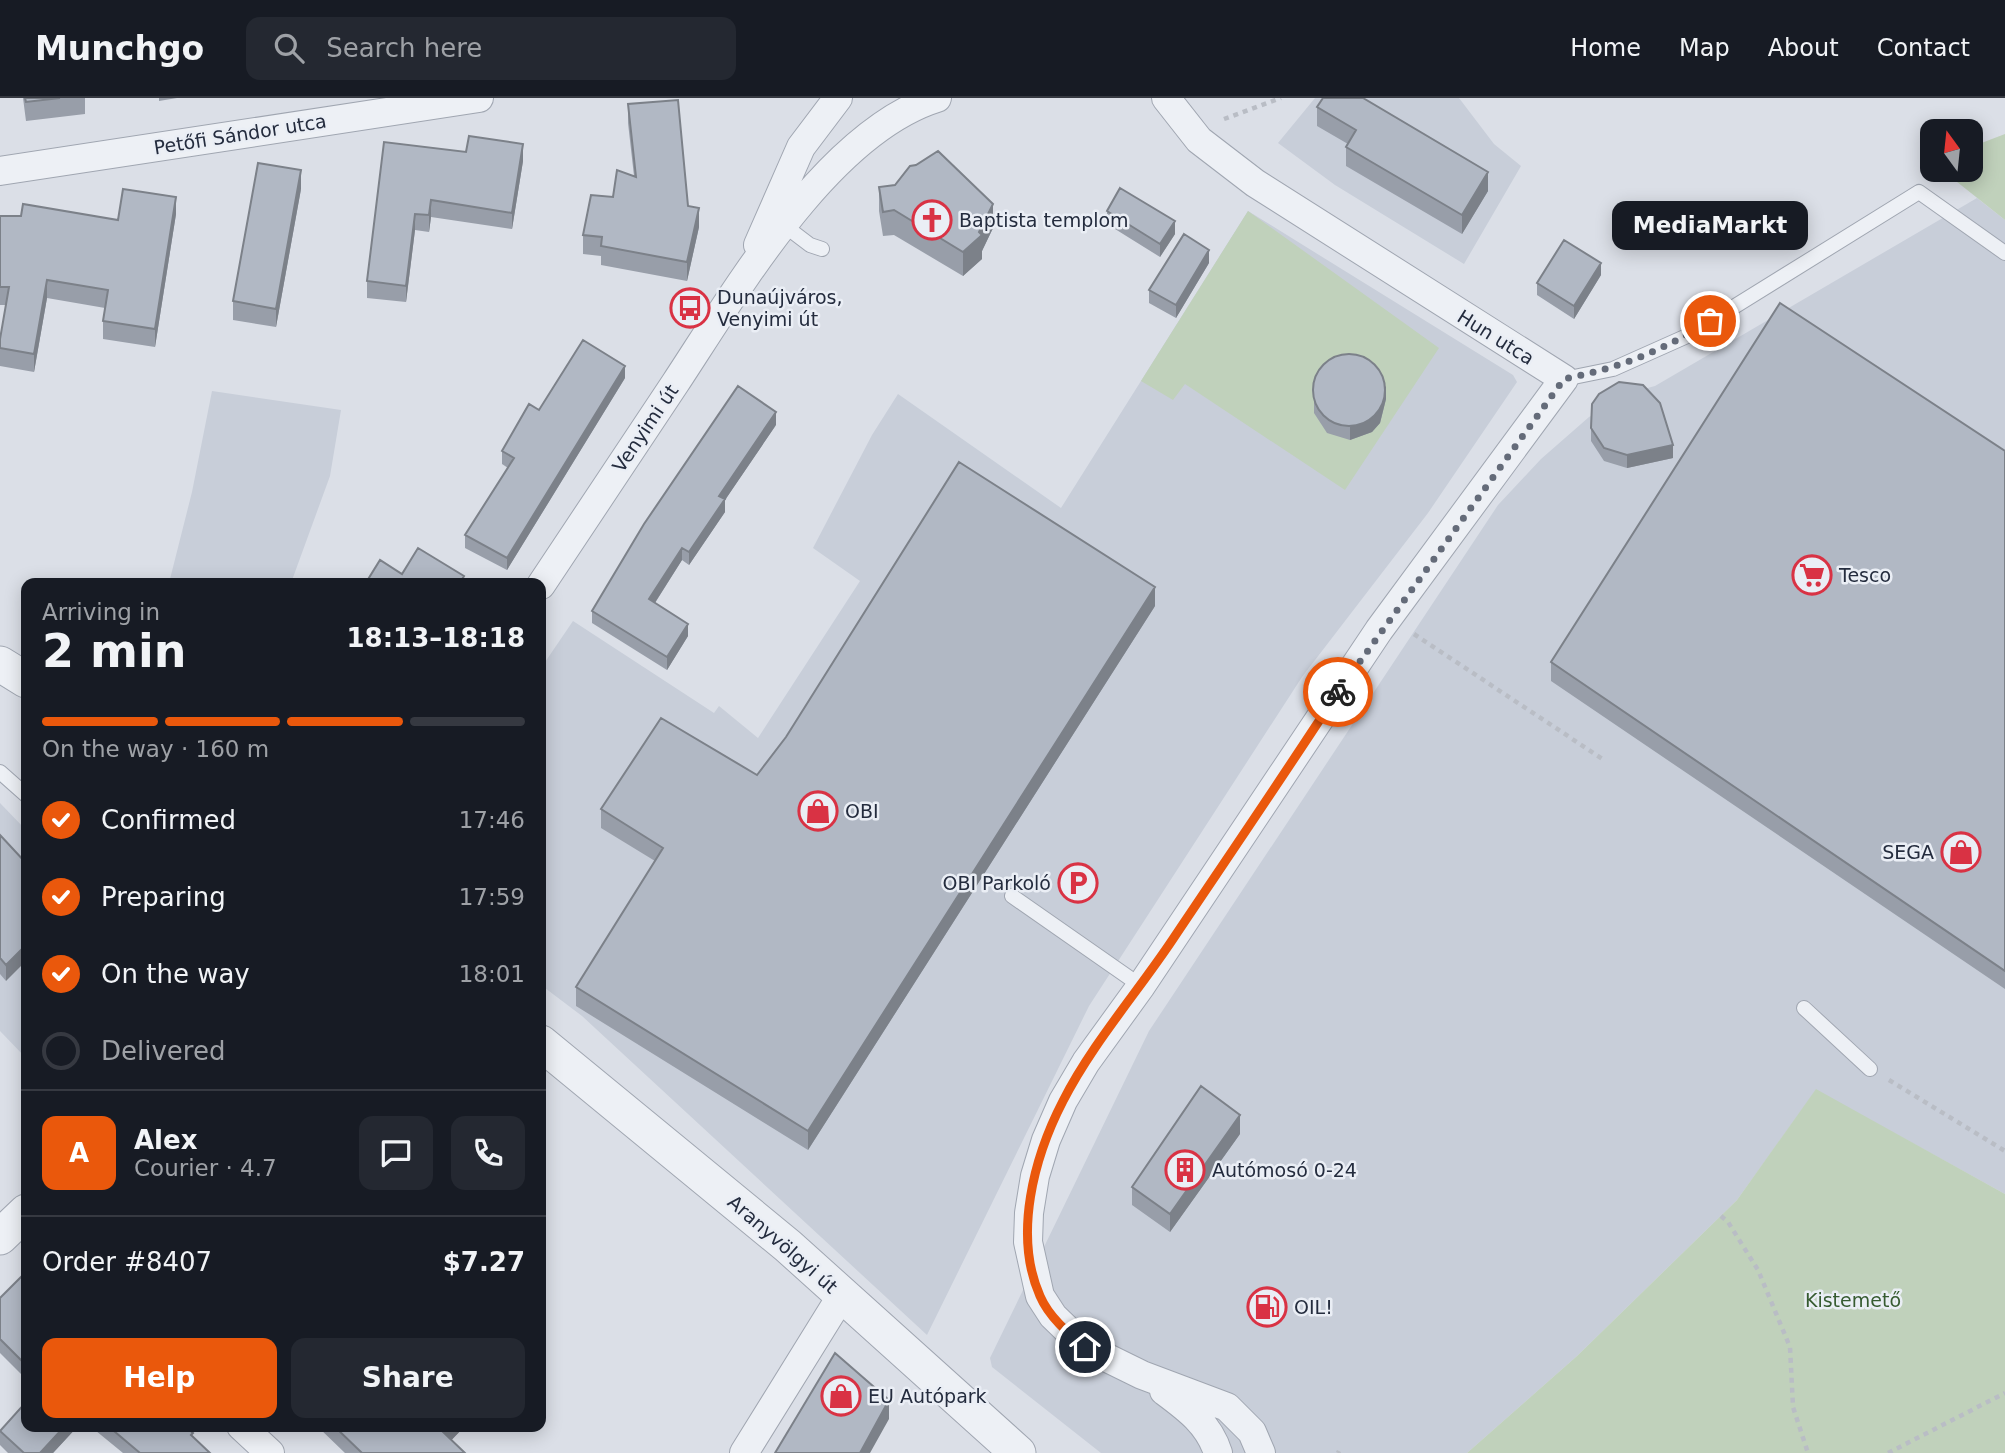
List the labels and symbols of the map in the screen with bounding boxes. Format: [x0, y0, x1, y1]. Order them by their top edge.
street label: Petőfi Sándor utca [152, 109, 328, 159]
north arrow [1920, 119, 1983, 182]
church icon: Baptista templom [911, 199, 953, 241]
callout: MediaMarkt [1612, 202, 1808, 251]
place label: Baptista templom [959, 209, 1129, 231]
place label: Dunaújváros, Venyimi út [717, 286, 843, 330]
bus stop icon: Dunaújváros, Venyimi út [669, 287, 711, 329]
pin [1680, 291, 1740, 351]
street label: Hun utca [1454, 305, 1538, 369]
street label: Venyimi út [608, 380, 682, 476]
supermarket icon: Tesco [1791, 554, 1833, 596]
place label: Tesco [1838, 564, 1891, 586]
courier [1303, 657, 1373, 727]
shop icon: OBI [797, 790, 839, 832]
place label: OBI [845, 800, 879, 822]
shop icon: SEGA [1940, 831, 1982, 873]
place label: SEGA [1882, 841, 1934, 863]
parking icon: OBI Parkoló [1057, 862, 1099, 904]
place label: OBI Parkoló [942, 872, 1051, 894]
building icon: Autómosó 0-24 [1164, 1149, 1206, 1191]
place label: Autómosó 0-24 [1212, 1159, 1357, 1181]
street label: Aranyvölgyi út [724, 1190, 842, 1298]
fuel station icon: OIL! [1246, 1286, 1288, 1328]
park label: Kistemető [1805, 1289, 1901, 1311]
place label: OIL! [1294, 1296, 1333, 1318]
pin [1055, 1317, 1115, 1377]
shop icon: EU Autópark [820, 1375, 862, 1417]
place label: EU Autópark [868, 1385, 987, 1407]

